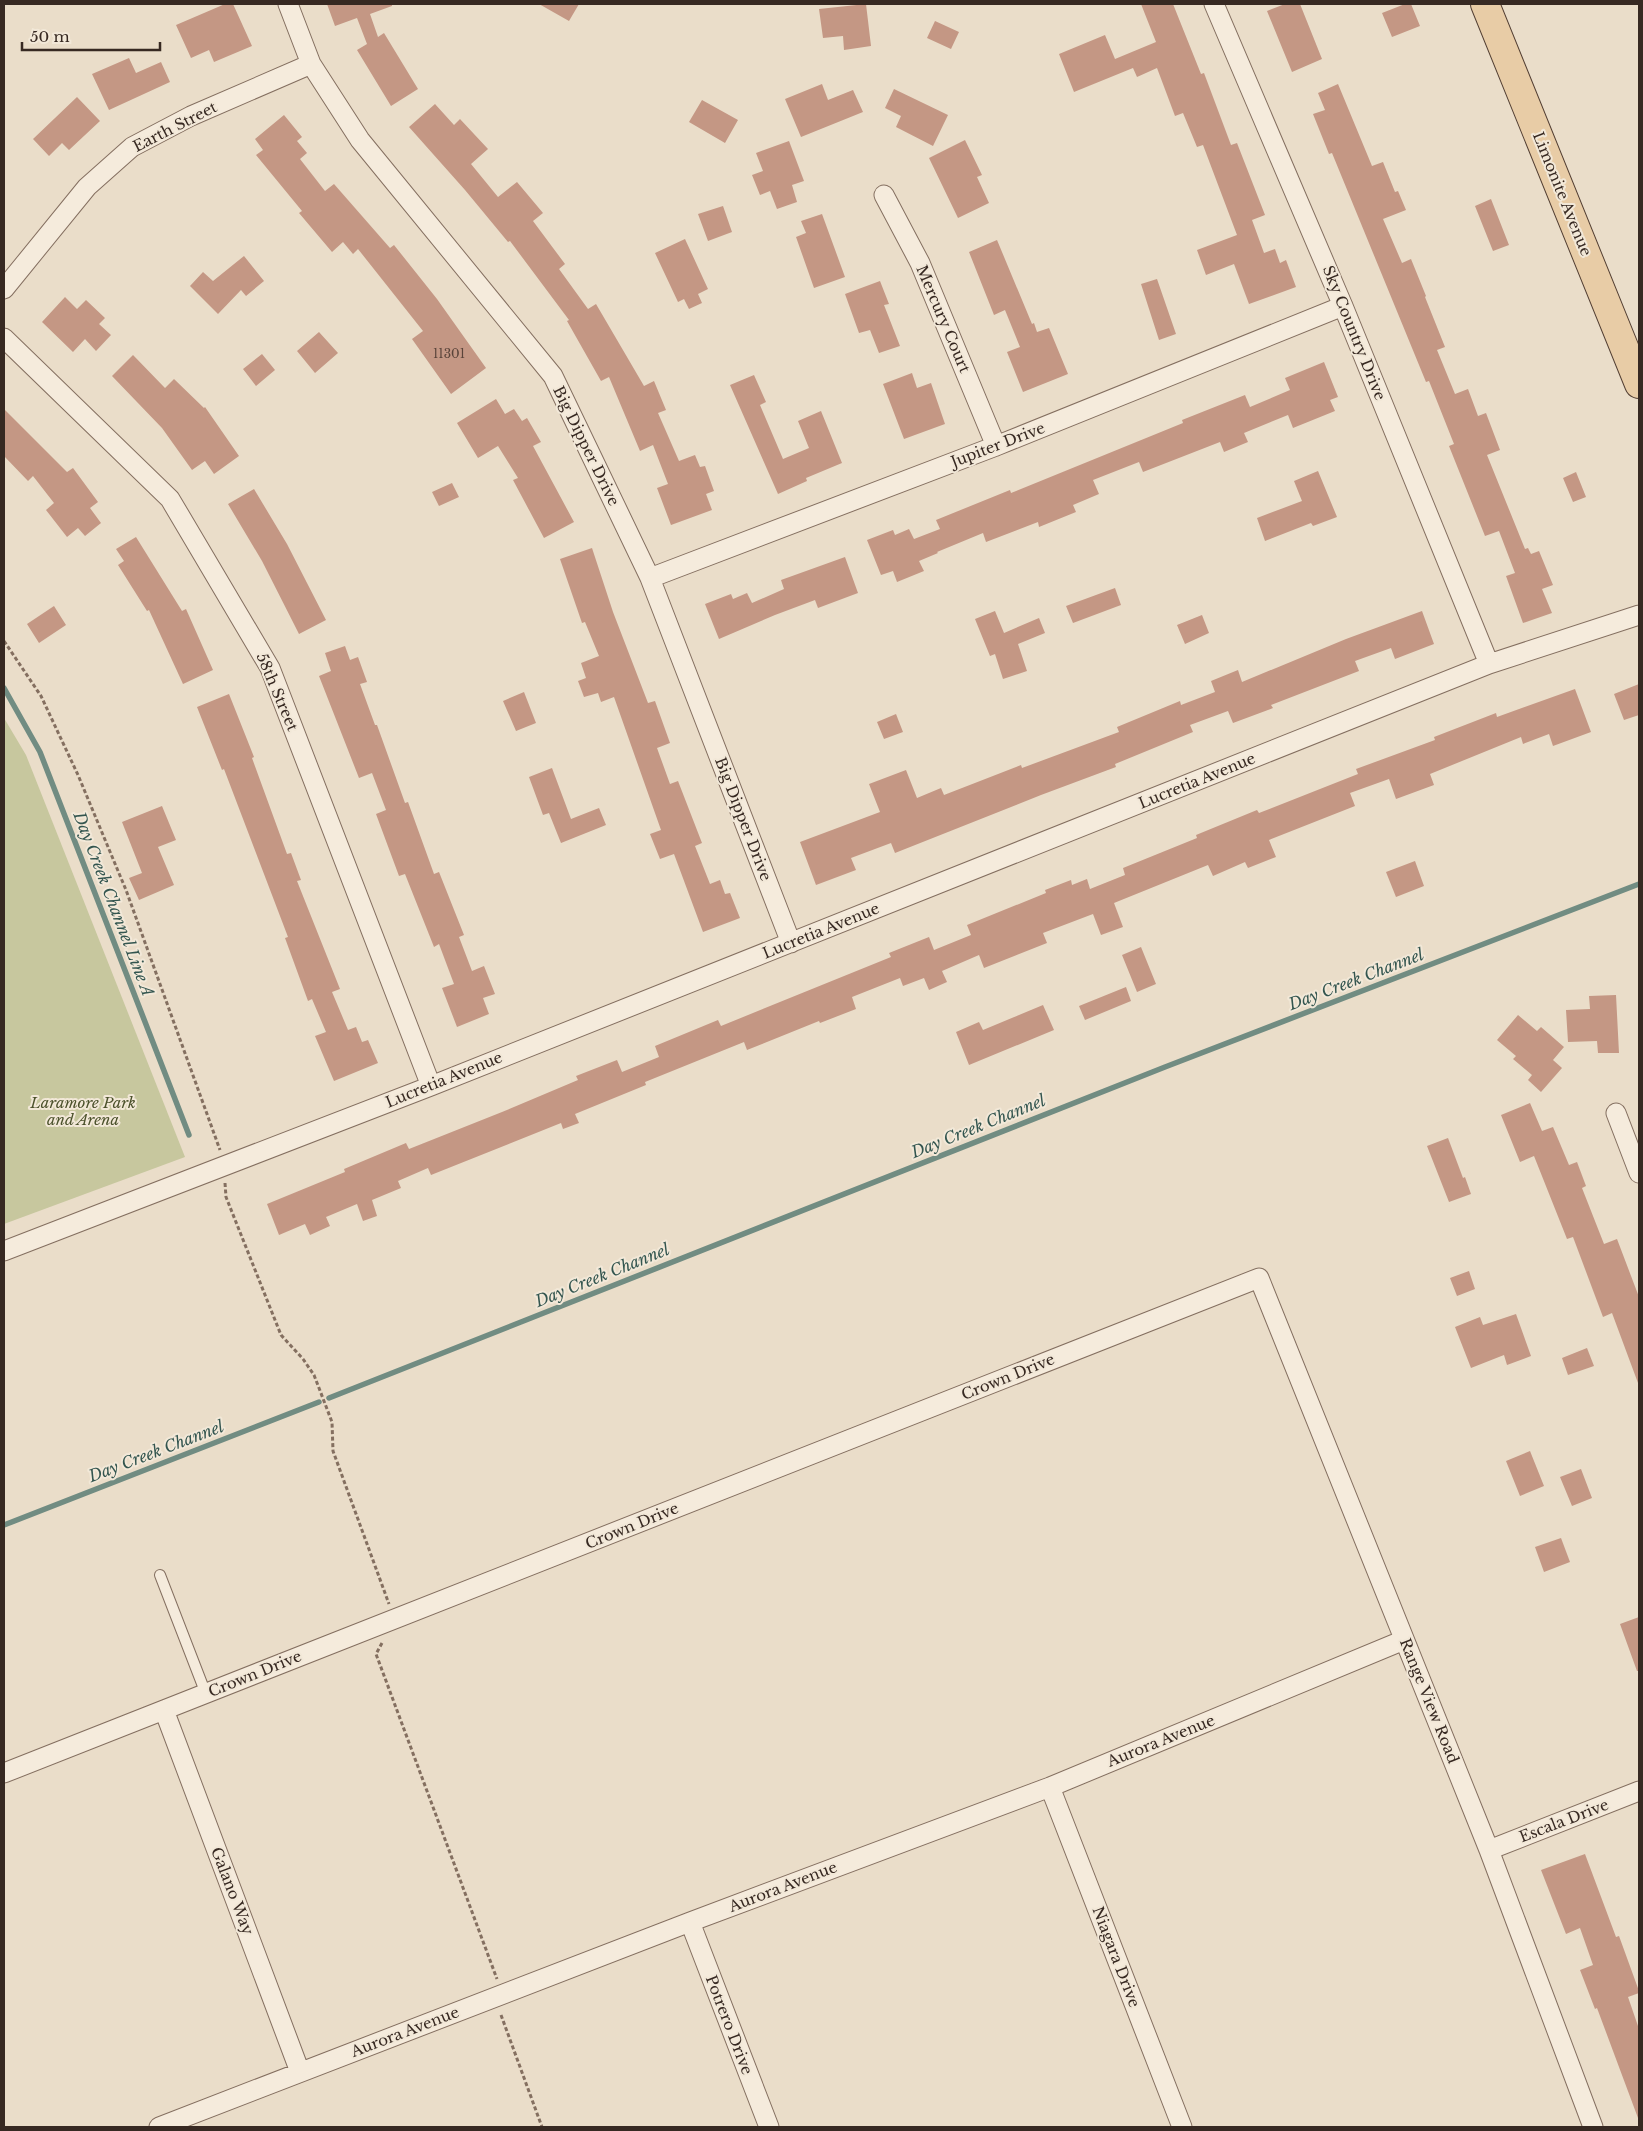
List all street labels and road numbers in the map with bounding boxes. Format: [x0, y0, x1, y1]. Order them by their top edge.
street label: Earth Street [130, 97, 220, 156]
street label: Limonite Avenue [1529, 129, 1596, 259]
street label: Mercury Court [912, 262, 975, 376]
street label: Sky Country Drive [1319, 263, 1390, 403]
street label: Big Dipper Drive [549, 383, 624, 509]
street label: Jupiter Drive [946, 418, 1048, 472]
street label: 58th Street [252, 650, 303, 734]
street label: Lucretia Avenue [1136, 748, 1258, 813]
street label: Big Dipper Drive [711, 754, 776, 883]
street label: Lucretia Avenue [760, 898, 882, 963]
street label: Lucretia Avenue [383, 1047, 505, 1112]
street label: Crown Drive [958, 1349, 1057, 1404]
street label: Crown Drive [582, 1498, 681, 1553]
street label: Range View Road [1396, 1635, 1463, 1766]
street label: Crown Drive [205, 1646, 304, 1701]
street label: Aurora Avenue [1103, 1710, 1217, 1771]
street label: Escala Drive [1516, 1795, 1611, 1846]
street label: Galano Way [207, 1844, 258, 1938]
street label: Aurora Avenue [725, 1857, 840, 1916]
street label: Niagara Drive [1089, 1904, 1144, 2010]
street label: Potrero Drive [702, 1972, 757, 2077]
street label: Aurora Avenue [347, 2002, 462, 2061]

